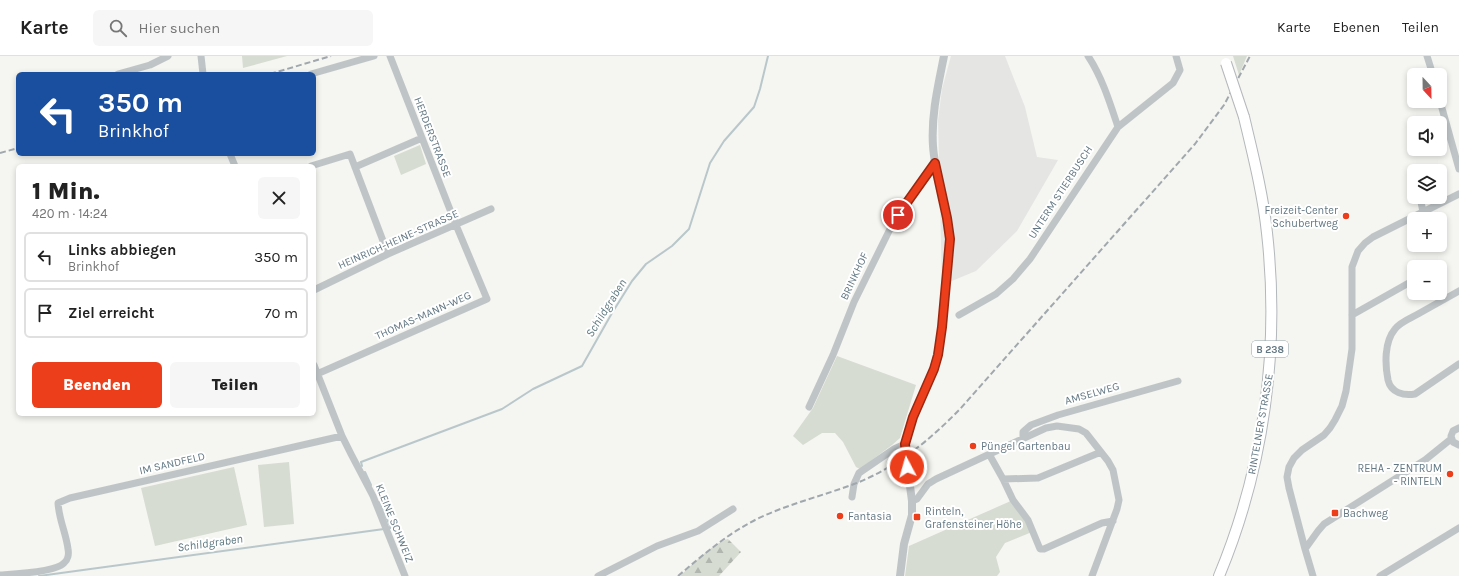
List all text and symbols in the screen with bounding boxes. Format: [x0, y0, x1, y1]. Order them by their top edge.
search box [93, 10, 373, 46]
text: Karte [20, 17, 69, 39]
icon: search [107, 17, 129, 39]
text: Hier suchen [139, 19, 220, 37]
text: Karte [1277, 19, 1311, 36]
text: Ebenen [1333, 19, 1380, 36]
text: Teilen [1402, 19, 1439, 36]
north arrow [1407, 68, 1447, 108]
map controls [1407, 68, 1447, 300]
text: 350 m [98, 86, 183, 119]
icon: left [32, 88, 84, 140]
street label: HERDERSTRASSE [411, 95, 454, 179]
button: sound [1407, 116, 1447, 156]
text: Brinkhof [98, 120, 169, 142]
street label: UNTERM STIERBUSCH [1026, 143, 1095, 241]
button: layers [1407, 164, 1447, 204]
text: 1 Min. [32, 177, 100, 205]
button: close [258, 177, 300, 219]
pin [881, 198, 915, 232]
icon: arrive [887, 204, 909, 226]
place label: Freizeit-Center Schubertweg [1264, 204, 1339, 230]
text: 420 m · 14:24 [32, 206, 108, 221]
street label: HEINRICH-HEINE-STRASSE [336, 207, 461, 272]
marker: Freizeit-Center Schubertweg [1341, 211, 1351, 221]
button: + [1407, 212, 1447, 252]
text: Links abbiegen [68, 241, 176, 259]
icon: left [34, 246, 56, 268]
text: 350 m [254, 248, 298, 266]
street label: BRINKHOF [838, 250, 871, 302]
text: Brinkhof [68, 259, 119, 274]
button: − [1407, 260, 1447, 300]
water label: Schildgraben [583, 276, 629, 340]
street label: THOMAS-MANN-WEG [373, 288, 473, 342]
icon: arrive [34, 302, 56, 324]
text: Ziel erreicht [68, 304, 154, 322]
text: 70 m [264, 304, 298, 322]
road number: B 238 [1252, 341, 1288, 357]
button: Beenden [32, 362, 162, 408]
button: Teilen [170, 362, 300, 408]
street label: RINTELNER STRASSE [1245, 373, 1276, 475]
street label: AMSELWEG [1063, 379, 1121, 407]
place label: Püngel Gartenbau [981, 440, 1071, 453]
marker: Püngel Gartenbau [968, 441, 978, 451]
position arrow [886, 446, 928, 488]
street label: IM SANDFELD [138, 450, 206, 477]
place label: REHA - ZENTRUM - RINTELN [1357, 462, 1442, 488]
marker: REHA - ZENTRUM - RINTELN [1445, 469, 1455, 479]
street label: KLEINE SCHWEIZ [373, 482, 416, 564]
place label: Rinteln, Grafensteiner Höhe [925, 505, 1022, 531]
place label: Bachweg [1343, 507, 1389, 520]
marker: Bachweg [1330, 508, 1340, 518]
place label: Fantasia [848, 510, 892, 523]
marker: Fantasia [835, 511, 845, 521]
marker: Rinteln, Grafensteiner Höhe [912, 512, 922, 522]
water label: Schildgraben [176, 531, 244, 555]

